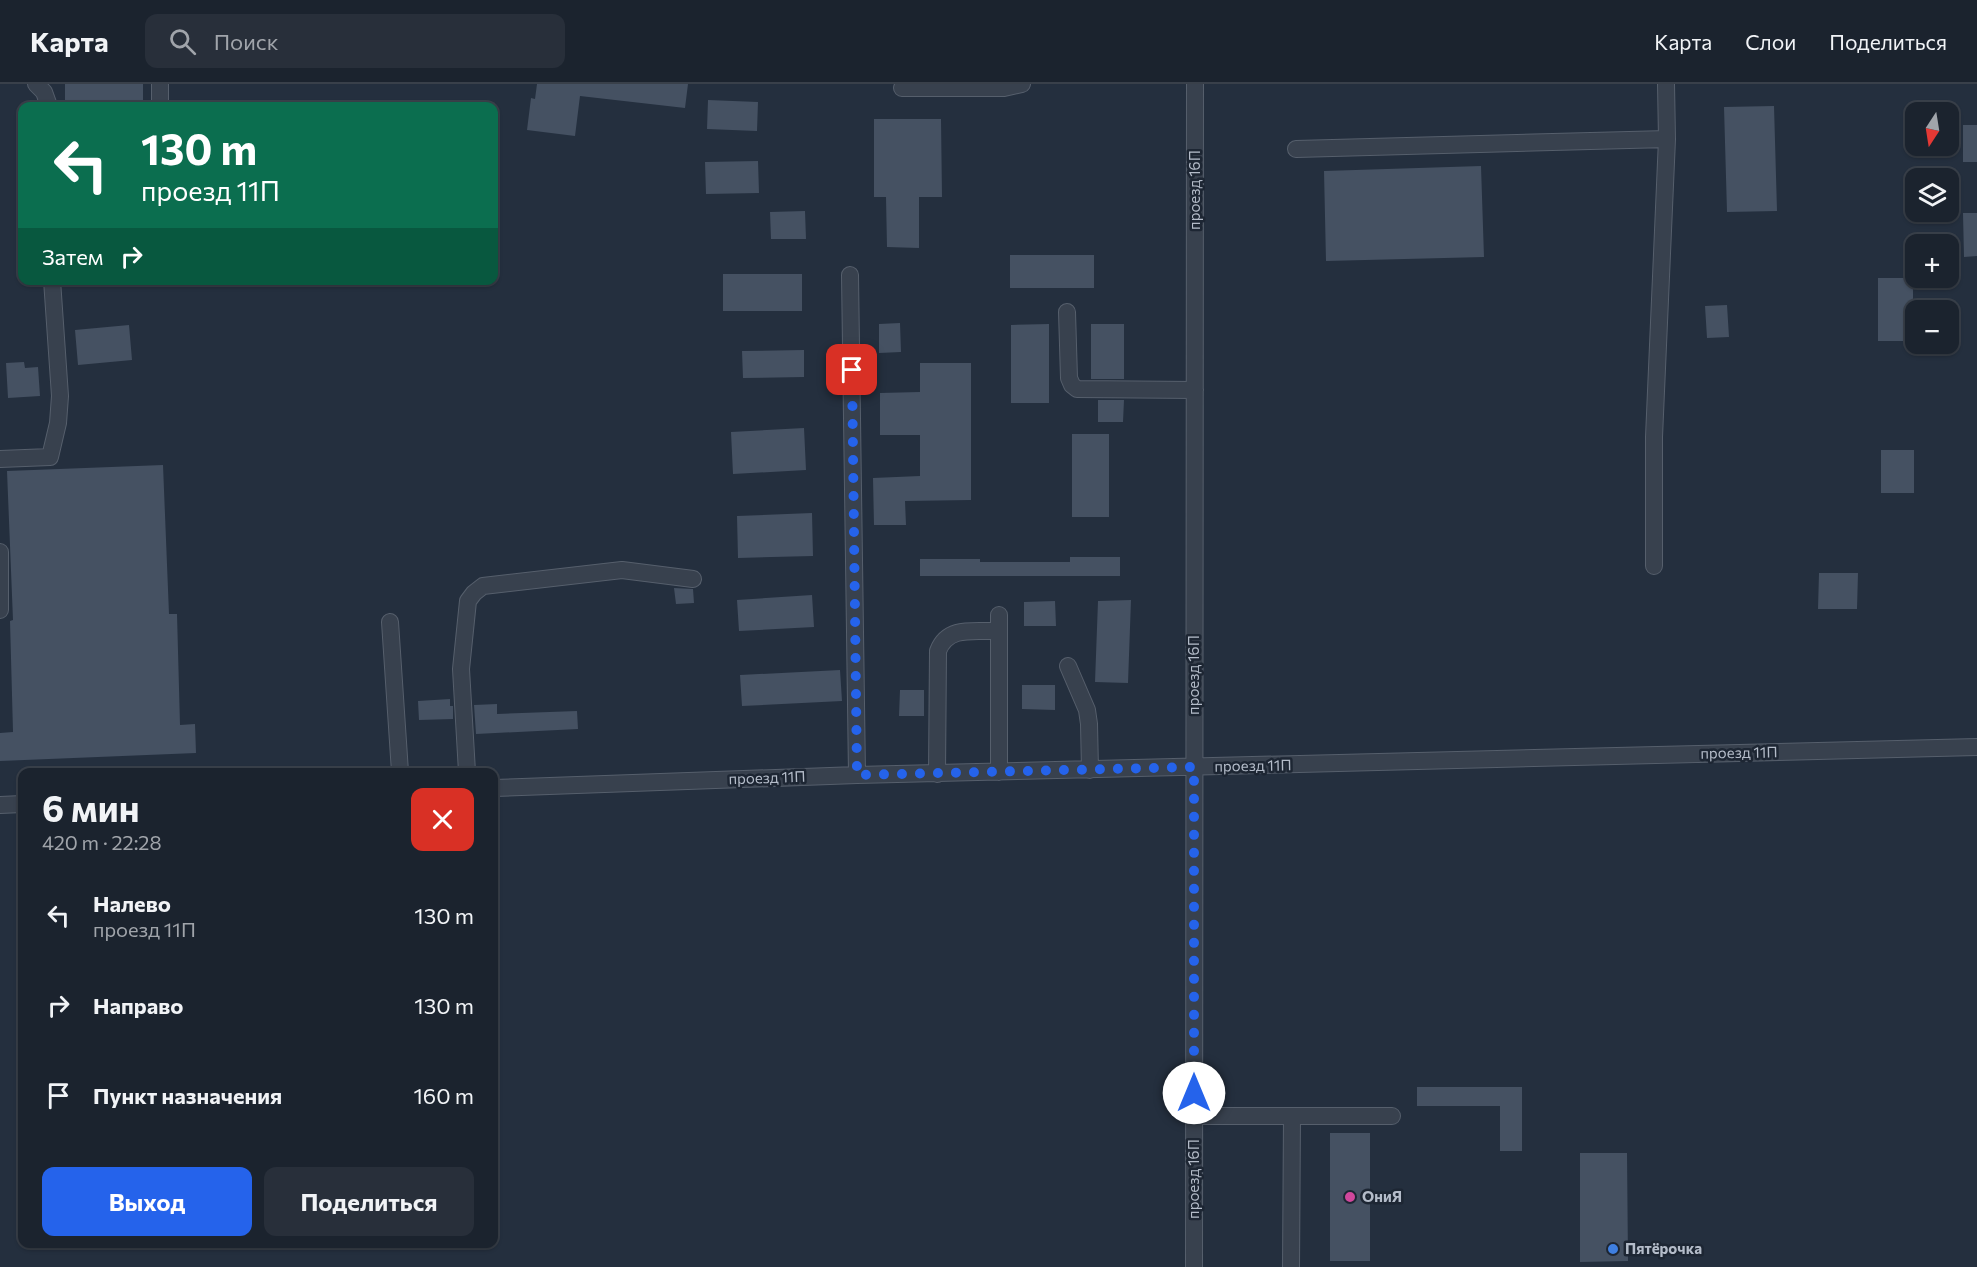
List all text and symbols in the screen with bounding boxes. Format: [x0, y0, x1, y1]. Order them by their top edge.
search box [145, 14, 565, 68]
text: Карта [30, 24, 109, 58]
icon: search [166, 25, 199, 58]
text: Поиск [214, 28, 278, 55]
text: Карта [1654, 29, 1712, 54]
text: Слои [1745, 29, 1796, 54]
text: Поделиться [1829, 29, 1947, 54]
north arrow [1905, 102, 1959, 156]
map controls [1905, 102, 1959, 354]
text: 130 m [141, 122, 257, 174]
icon: left [42, 126, 120, 204]
street label: проезд 16П [1185, 150, 1203, 230]
button: layers [1905, 168, 1959, 222]
text: проезд 11П [141, 174, 280, 207]
button: + [1905, 234, 1959, 288]
icon: right [115, 240, 148, 273]
text: Затем [42, 243, 103, 270]
button: − [1905, 300, 1959, 354]
pin [826, 344, 877, 395]
icon: arrive [835, 353, 868, 386]
street label: проезд 16П [1184, 635, 1202, 715]
street label: проезд 11П [1700, 742, 1778, 762]
street label: проезд 11П [1214, 755, 1292, 775]
street label: проезд 11П [728, 767, 806, 787]
text: 6 мин [42, 785, 140, 829]
button: close [411, 788, 474, 851]
text: 420 m · 22:28 [42, 830, 162, 854]
text: Налево [93, 890, 171, 917]
icon: left [42, 899, 75, 932]
text: 130 m [414, 902, 474, 929]
text: проезд 11П [93, 917, 196, 941]
icon: right [42, 989, 75, 1022]
text: Направо [93, 992, 183, 1019]
text: 130 m [414, 992, 474, 1019]
position arrow [1162, 1061, 1226, 1125]
icon: arrive [42, 1079, 75, 1112]
text: Пункт назначения [93, 1082, 282, 1109]
text: 160 m [413, 1082, 474, 1109]
street label: проезд 16П [1184, 1139, 1202, 1219]
button: Выход [42, 1167, 252, 1236]
button: Поделиться [264, 1167, 474, 1236]
place label: ОниЯ [1362, 1187, 1402, 1205]
marker: ОниЯ [1343, 1190, 1357, 1204]
place label: Пятёрочка [1625, 1239, 1702, 1257]
marker: Пятёрочка [1606, 1242, 1620, 1256]

